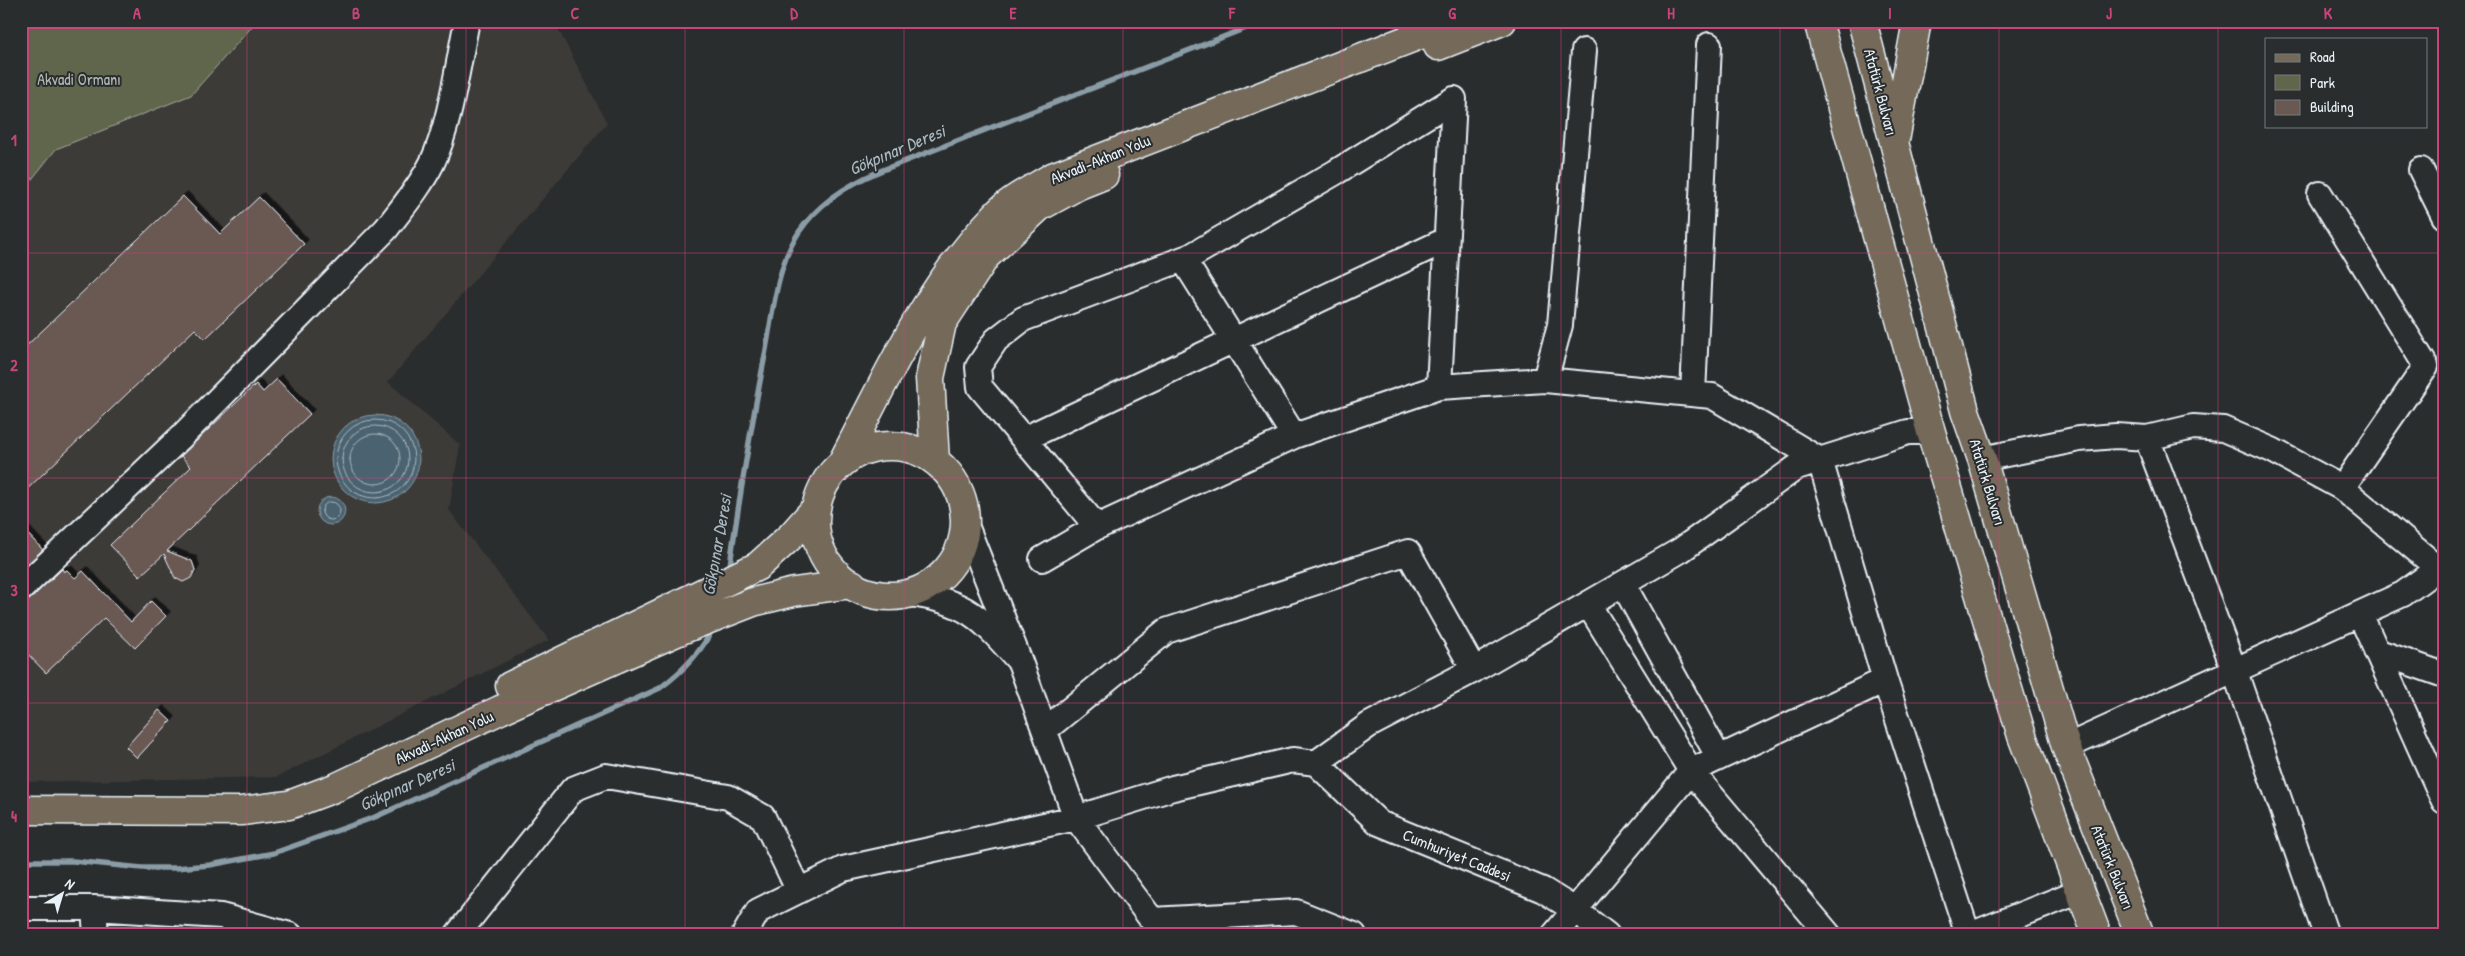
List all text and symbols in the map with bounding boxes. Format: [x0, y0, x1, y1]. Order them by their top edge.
text: A [133, 2, 141, 24]
text: B [352, 2, 360, 24]
text: C [571, 2, 580, 24]
text: D [790, 2, 798, 24]
text: E [1009, 2, 1017, 24]
text: F [1228, 2, 1236, 24]
text: G [1448, 2, 1456, 24]
text: H [1667, 2, 1675, 24]
text: I [1888, 2, 1892, 24]
text: J [2106, 2, 2112, 24]
text: K [2324, 2, 2333, 24]
legend [2265, 38, 2428, 128]
street label: Atatürk Bulvarı [1859, 46, 1903, 138]
text: Road [2310, 46, 2335, 67]
park label: Akvadi Ormanı [37, 68, 121, 90]
text: Park [2310, 72, 2335, 93]
text: Building [2310, 96, 2354, 117]
water label: Gökpınar Deresi [845, 117, 951, 181]
text: 1 [11, 129, 17, 151]
street label: Akvadi-Akhan Yolu [1047, 129, 1154, 189]
text: 2 [10, 354, 18, 376]
street label: Atatürk Bulvarı [1964, 436, 2012, 528]
water label: Gökpınar Deresi [695, 491, 738, 597]
text: 3 [10, 579, 18, 601]
street label: Akvadi-Akhan Yolu [391, 704, 497, 769]
water label: Gökpınar Deresi [355, 752, 460, 817]
text: 4 [11, 805, 17, 827]
street label: Atatürk Bulvarı [2086, 822, 2140, 912]
street label: Cumhuriyet Caddesi [1400, 823, 1514, 887]
north arrow [38, 868, 88, 918]
text: N [62, 874, 80, 893]

